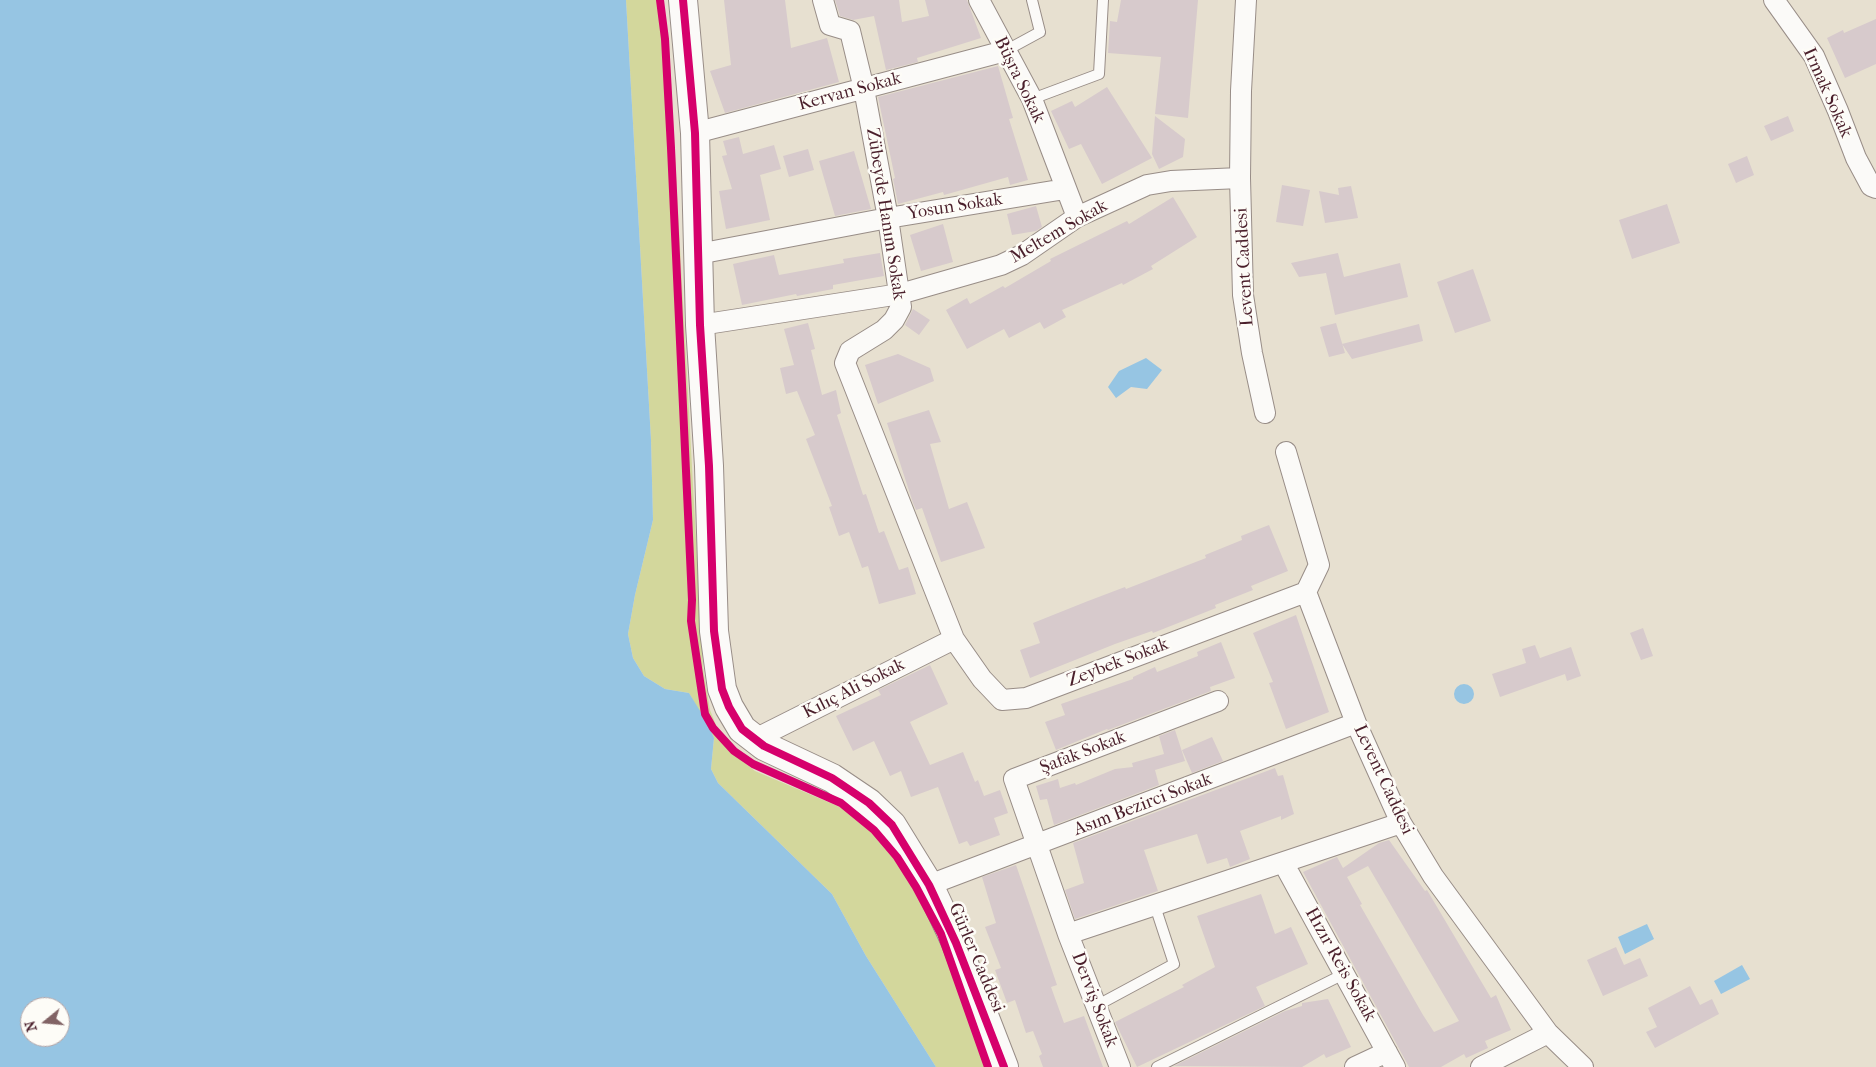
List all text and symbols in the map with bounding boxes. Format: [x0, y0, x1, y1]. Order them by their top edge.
street label: Büşra Sokak [989, 33, 1049, 127]
street label: Irmak Sokak [1798, 45, 1856, 141]
street label: Kervan Sokak [796, 68, 904, 116]
street label: Zübeyde Hanım Sokak [861, 126, 909, 302]
street label: Yosun Sokak [906, 189, 1004, 225]
street label: Meltem Sokak [1006, 195, 1112, 269]
street label: Levent Caddesi [1231, 207, 1259, 327]
street label: Zeybek Sokak [1064, 634, 1172, 692]
street label: Kılıç Ali Sokak [799, 654, 909, 724]
street label: Levent Caddesi [1348, 722, 1418, 838]
street label: Şafak Sokak [1037, 727, 1129, 779]
street label: Asım Bezirci Sokak [1071, 769, 1215, 841]
street label: Gürler Caddesi [943, 900, 1009, 1016]
street label: Hızır Reis Sokak [1300, 904, 1380, 1026]
street label: Derviş Sokak [1066, 949, 1122, 1051]
north arrow [20, 997, 70, 1047]
text: N [21, 1019, 41, 1034]

